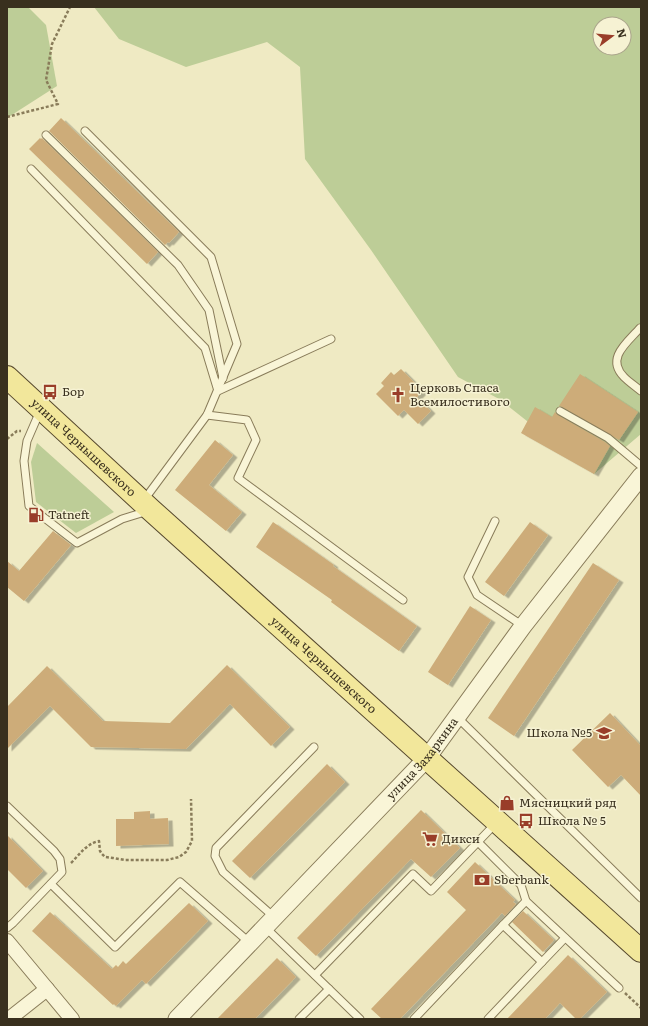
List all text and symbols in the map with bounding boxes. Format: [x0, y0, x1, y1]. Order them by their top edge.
north arrow [592, 16, 632, 56]
text: N [614, 26, 632, 40]
place label: Церковь Спаса Всемилостивого [410, 378, 510, 410]
place label: Бор [62, 382, 84, 400]
bus stop icon: Бор [41, 383, 59, 401]
church icon: Церковь Спаса Всемилостивого [389, 386, 407, 404]
street label: улица Чернышевского [27, 393, 141, 500]
place label: Tatneft [48, 505, 90, 523]
fuel station icon: Tatneft [27, 506, 45, 524]
street label: улица Чернышевского [267, 612, 381, 717]
street label: улица Захаркина [382, 713, 462, 803]
place label: Школа №5 [527, 723, 592, 741]
school or university icon: Школа №5 [595, 724, 613, 742]
place label: Мясницкий ряд [519, 793, 616, 811]
shop icon: Мясницкий ряд [498, 794, 516, 812]
place label: Школа № 5 [538, 811, 606, 829]
bus stop icon: Школа № 5 [517, 812, 535, 830]
place label: Дикси [442, 829, 480, 847]
supermarket icon: Дикси [421, 830, 439, 848]
place label: Sberbank [494, 870, 550, 888]
bank icon: Sberbank [473, 871, 491, 889]

